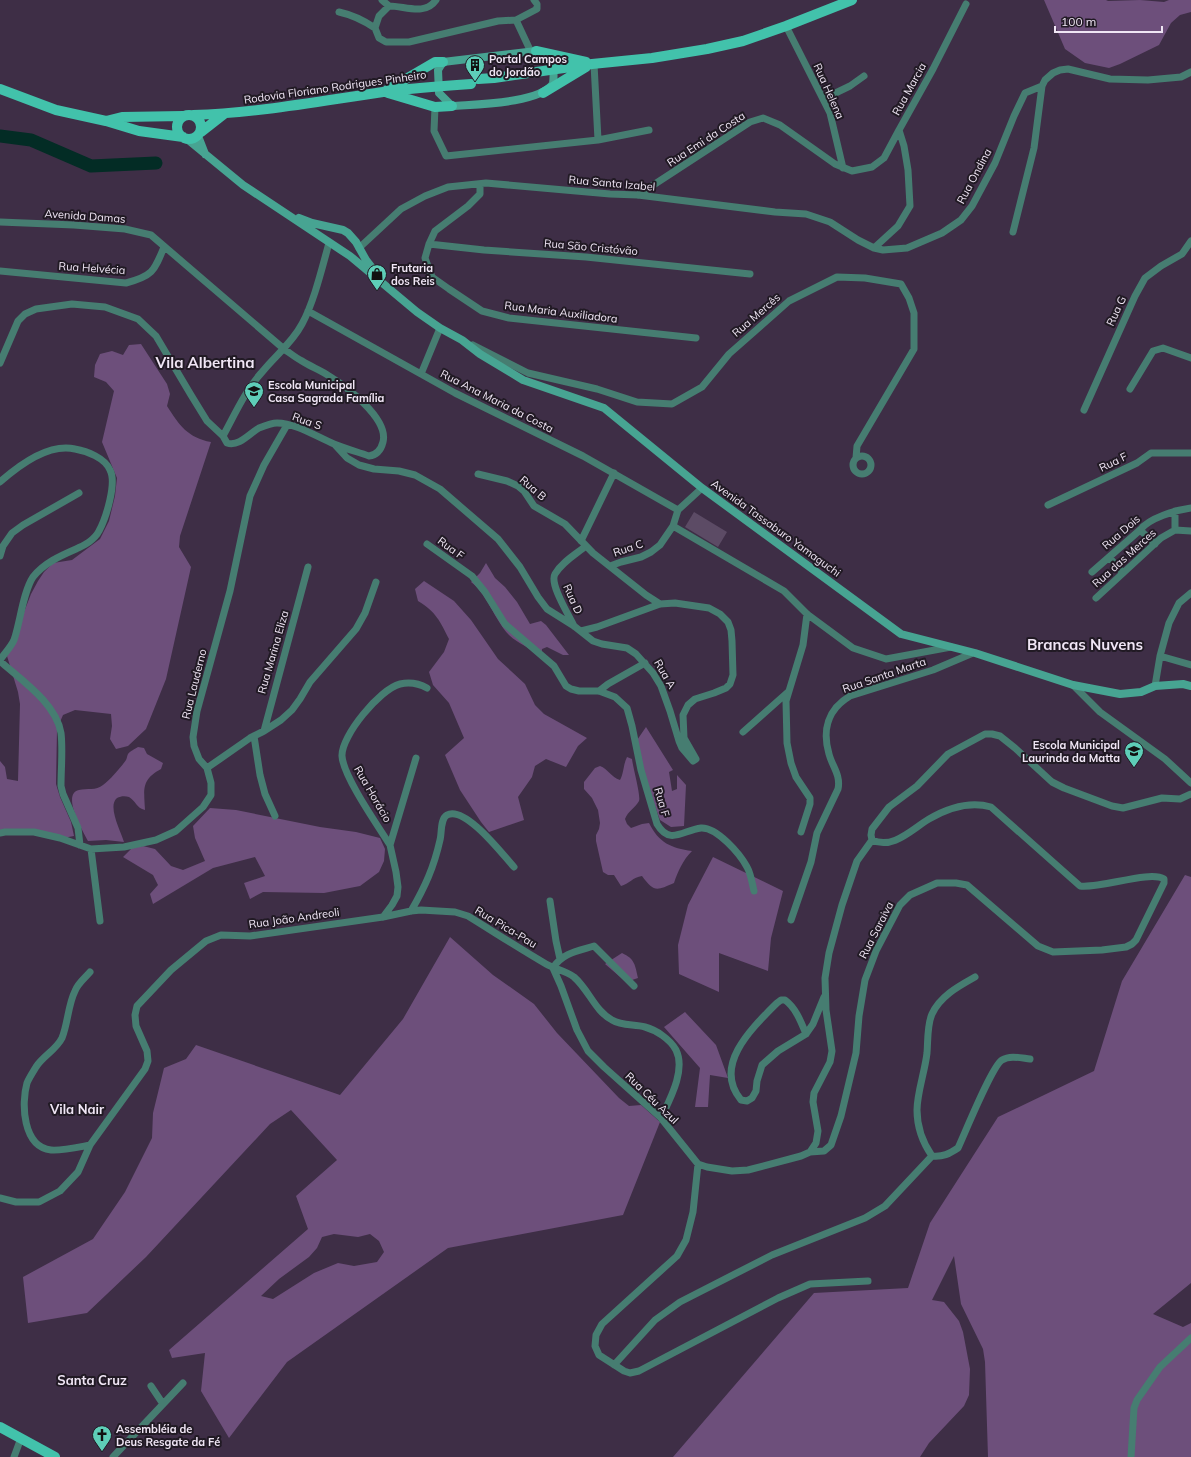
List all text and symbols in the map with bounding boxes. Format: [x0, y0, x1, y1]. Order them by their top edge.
scale bar [1055, 8, 1162, 34]
text: 100 m [1061, 14, 1096, 29]
place label: Portal Campos do Jordão [489, 52, 567, 79]
building icon: Portal Campos do Jordão [464, 54, 486, 82]
street label: Rua Marcia [889, 60, 929, 118]
street label: Rua Helena [811, 61, 847, 121]
street label: Rodovia Floriano Rodrigues Pinheiro [243, 67, 427, 107]
street label: Rua Emi da Costa [664, 109, 748, 169]
street label: Rua Ondina [954, 146, 994, 206]
street label: Rua Santa Izabel [568, 172, 656, 194]
street label: Avenida Damas [44, 206, 126, 226]
street label: Rua São Cristóvão [543, 236, 639, 258]
street label: Rua Helvécia [58, 259, 126, 277]
place label: Frutaria dos Reis [391, 261, 435, 288]
shop icon: Frutaria dos Reis [366, 263, 388, 291]
street label: Rua Mercês [729, 290, 783, 340]
street label: Rua G [1103, 294, 1129, 328]
street label: Rua Maria Auxiliadora [504, 298, 618, 326]
district label: Vila Albertina [154, 353, 255, 372]
street label: Rua Ana Maria da Costa [438, 366, 556, 436]
place label: Escola Municipal Casa Sagrada Família [268, 378, 385, 405]
school or university icon: Escola Municipal Casa Sagrada Família [243, 380, 265, 408]
street label: Rua S [290, 409, 324, 433]
street label: Rua F [1097, 449, 1129, 475]
street label: Rua B [517, 473, 549, 503]
street label: Avenida Tassaburo Yamaguchi [708, 476, 844, 580]
street label: Rua Dois [1099, 512, 1143, 552]
street label: Rua das Merces [1089, 526, 1159, 590]
street label: Rua F [435, 534, 467, 562]
street label: Rua C [611, 536, 645, 560]
street label: Rua D [560, 582, 586, 616]
street label: Rua Marina Eliza [254, 609, 292, 695]
district label: Brancas Nuvens [1027, 635, 1143, 654]
street label: Rua Lauderno [179, 648, 209, 720]
street label: Rua Santa Marta [840, 654, 928, 696]
street label: Rua A [651, 657, 679, 691]
place label: Escola Municipal Laurinda da Matta [1022, 738, 1120, 765]
school or university icon: Escola Municipal Laurinda da Matta [1123, 740, 1145, 768]
street label: Rua Horácio [351, 763, 395, 825]
street label: Rua F [651, 786, 673, 818]
street label: Rua Saraiva [856, 899, 896, 961]
street label: Rua Pica-Pau [472, 903, 540, 951]
street label: Rua João Andreoli [248, 905, 340, 931]
street label: Rua Céu Azul [622, 1069, 682, 1127]
district label: Vila Nair [49, 1101, 105, 1117]
district label: Santa Cruz [57, 1372, 127, 1388]
place label: Assembléia de Deus Resgate da Fé [116, 1422, 220, 1449]
church icon: Assembléia de Deus Resgate da Fé [91, 1424, 113, 1452]

